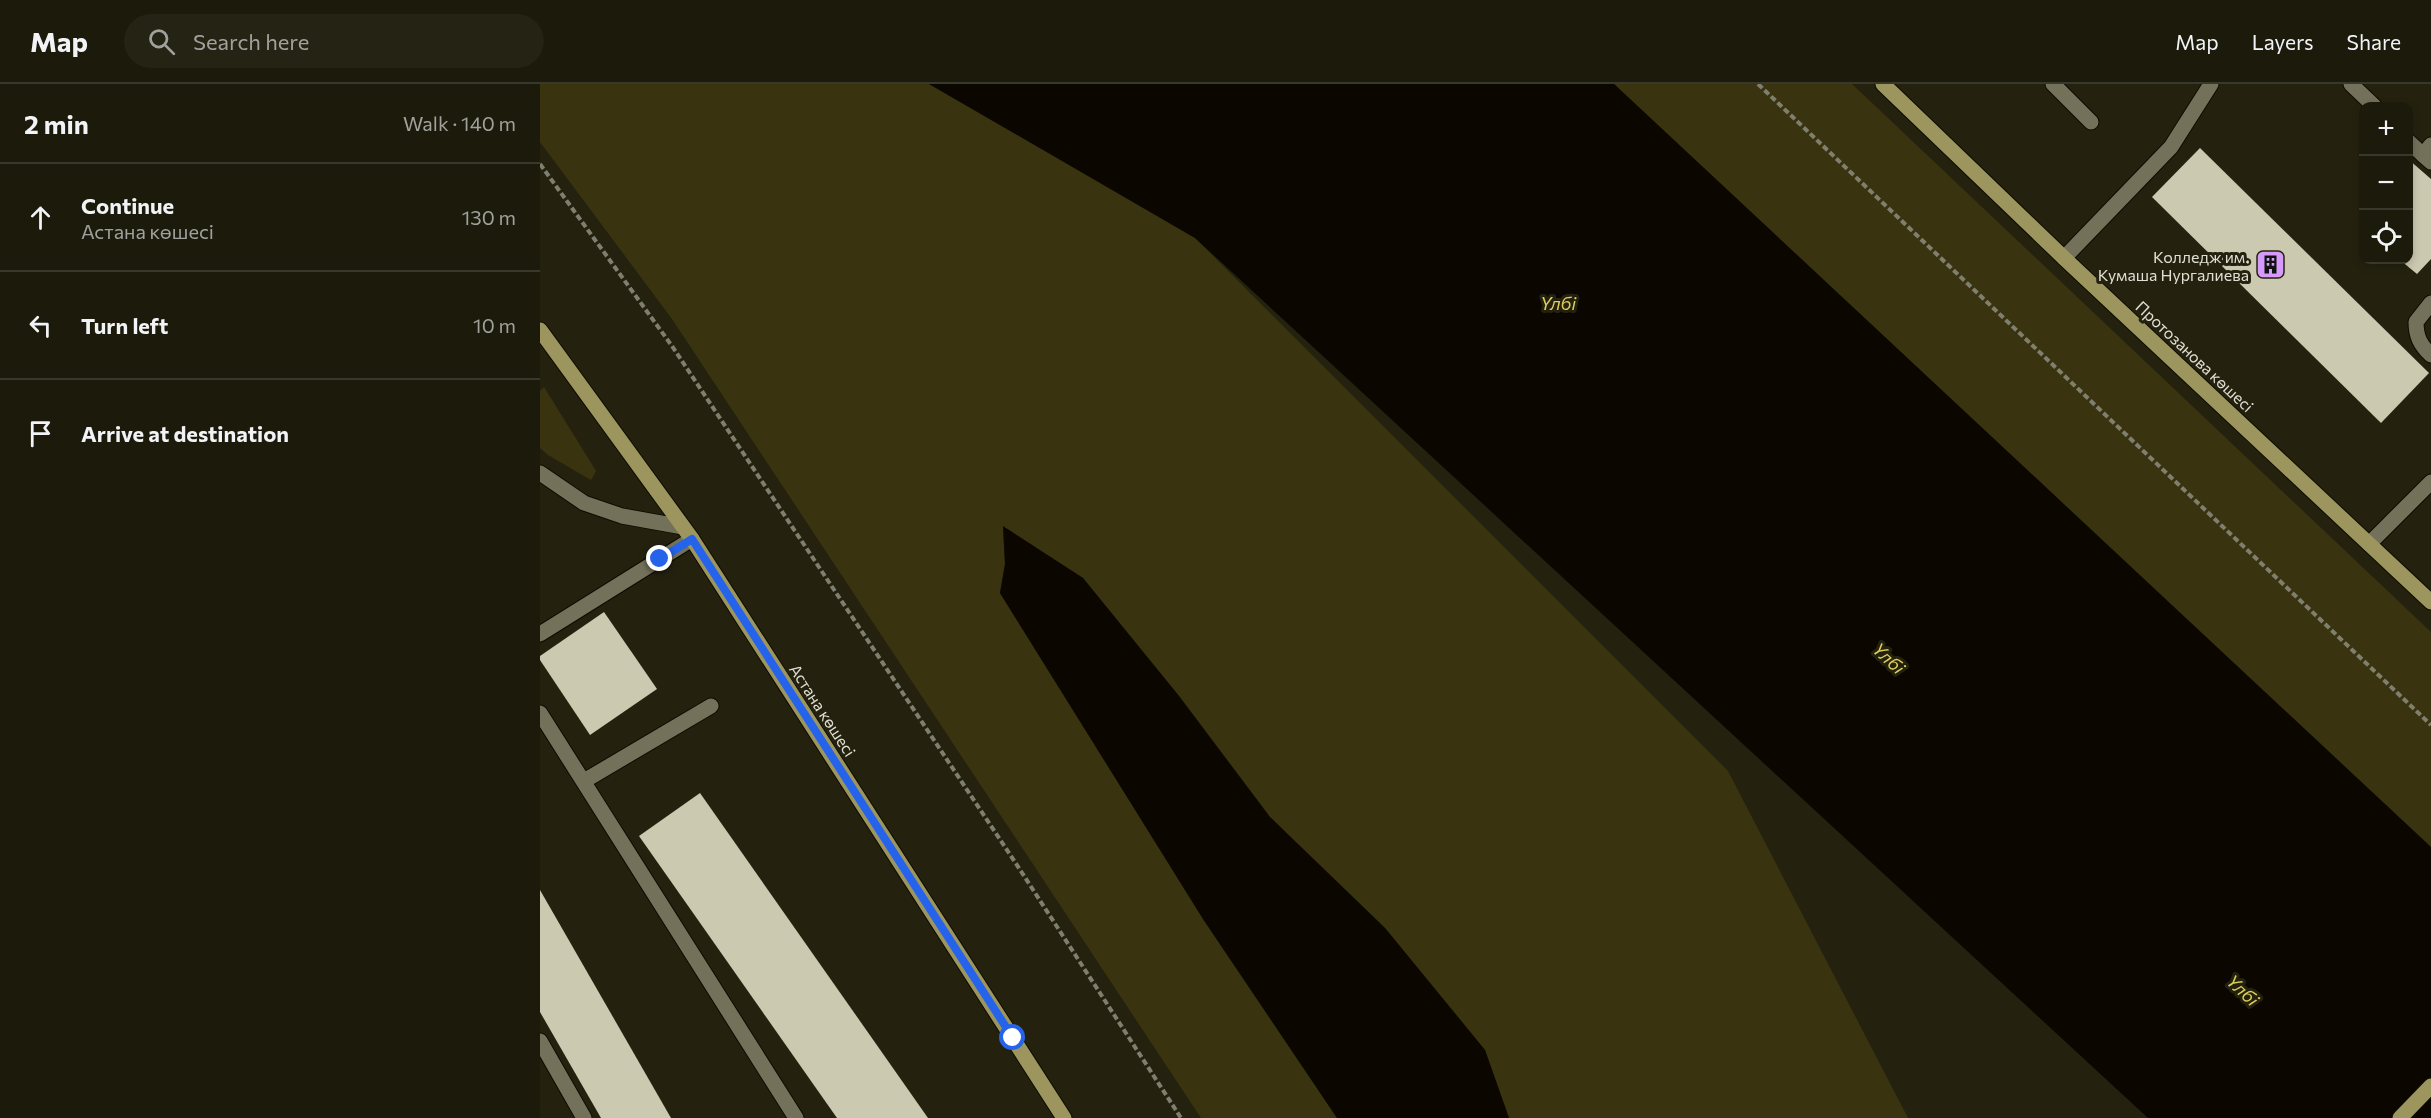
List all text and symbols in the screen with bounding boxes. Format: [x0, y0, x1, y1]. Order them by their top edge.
search box [124, 14, 544, 68]
text: Map [30, 24, 88, 58]
icon: search [145, 25, 178, 58]
text: Search here [193, 28, 309, 55]
text: Map [2175, 29, 2219, 54]
text: Layers [2252, 29, 2314, 54]
text: Share [2347, 29, 2401, 54]
map controls [2359, 102, 2413, 264]
button: + [2359, 102, 2413, 156]
text: 2 min [24, 108, 89, 139]
text: Walk · 140 m [403, 111, 516, 135]
button: − [2359, 156, 2413, 210]
text: Continue [81, 192, 174, 219]
icon: ahead [24, 201, 57, 234]
text: 130 m [462, 205, 516, 229]
button: locate [2359, 210, 2413, 264]
text: Астана көшесі [81, 219, 214, 243]
place label: Колледж им. Кумаша Нургалиева [2098, 247, 2249, 284]
building icon: Колледж им. Кумаша Нургалиева [2254, 249, 2286, 281]
water label: Үлбі [1540, 292, 1577, 314]
street label: Протозанова көшесі [2132, 297, 2258, 415]
icon: left [24, 309, 57, 342]
text: Turn left [81, 312, 168, 339]
text: 10 m [473, 313, 516, 337]
icon: arrive [24, 417, 57, 450]
text: Arrive at destination [81, 420, 289, 447]
route end [646, 545, 672, 571]
water label: Үлбі [1868, 638, 1911, 679]
street label: Астана көшесі [786, 660, 860, 760]
water label: Үлбі [2222, 970, 2265, 1011]
route start [999, 1024, 1025, 1050]

